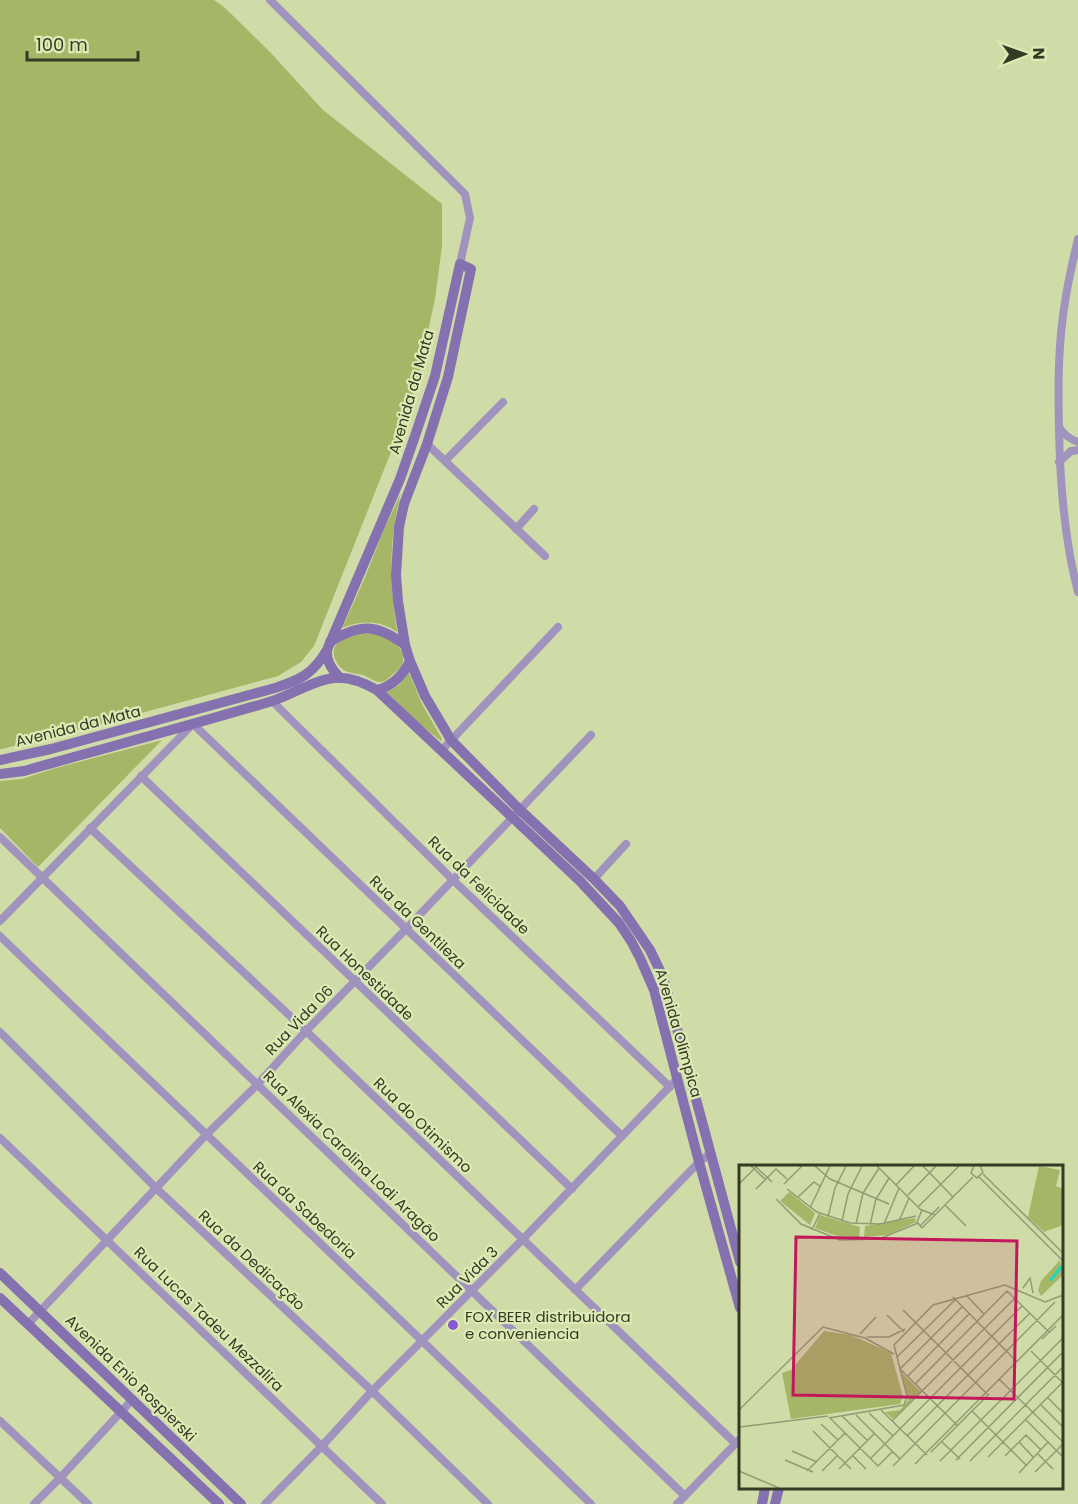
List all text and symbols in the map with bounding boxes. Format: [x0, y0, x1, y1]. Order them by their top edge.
scale bar [27, 24, 138, 62]
north arrow [994, 24, 1054, 84]
text: 100 m [36, 32, 88, 57]
text: N [1027, 48, 1050, 60]
street label: Avenida da Mata [383, 327, 439, 457]
street label: Avenida da Mata [13, 700, 143, 752]
street label: Rua da Felicidade [424, 831, 534, 939]
street label: Rua da Gentileza [365, 870, 471, 974]
street label: Rua Honestidade [312, 921, 418, 1025]
street label: Avenida Olímpica [651, 966, 707, 1100]
street label: Rua Vida 06 [260, 980, 338, 1060]
street label: Rua Alexia Carolina Lodi Aragão [259, 1066, 445, 1246]
street label: Rua do Otimismo [369, 1072, 477, 1178]
street label: Rua da Sabedoria [249, 1156, 361, 1264]
inset map [739, 1165, 1063, 1489]
street label: Rua da Dedicação [194, 1205, 310, 1315]
street label: Rua Vida 3 [431, 1241, 503, 1313]
street label: Rua Lucas Tadeu Mezzalira [130, 1242, 288, 1396]
place label: FOX BEER distribuidora e conveniencia [465, 1306, 631, 1344]
street label: Avenida Enio Rospierski [61, 1310, 201, 1446]
marker: FOX BEER distribuidora e conveniencia [446, 1318, 460, 1332]

